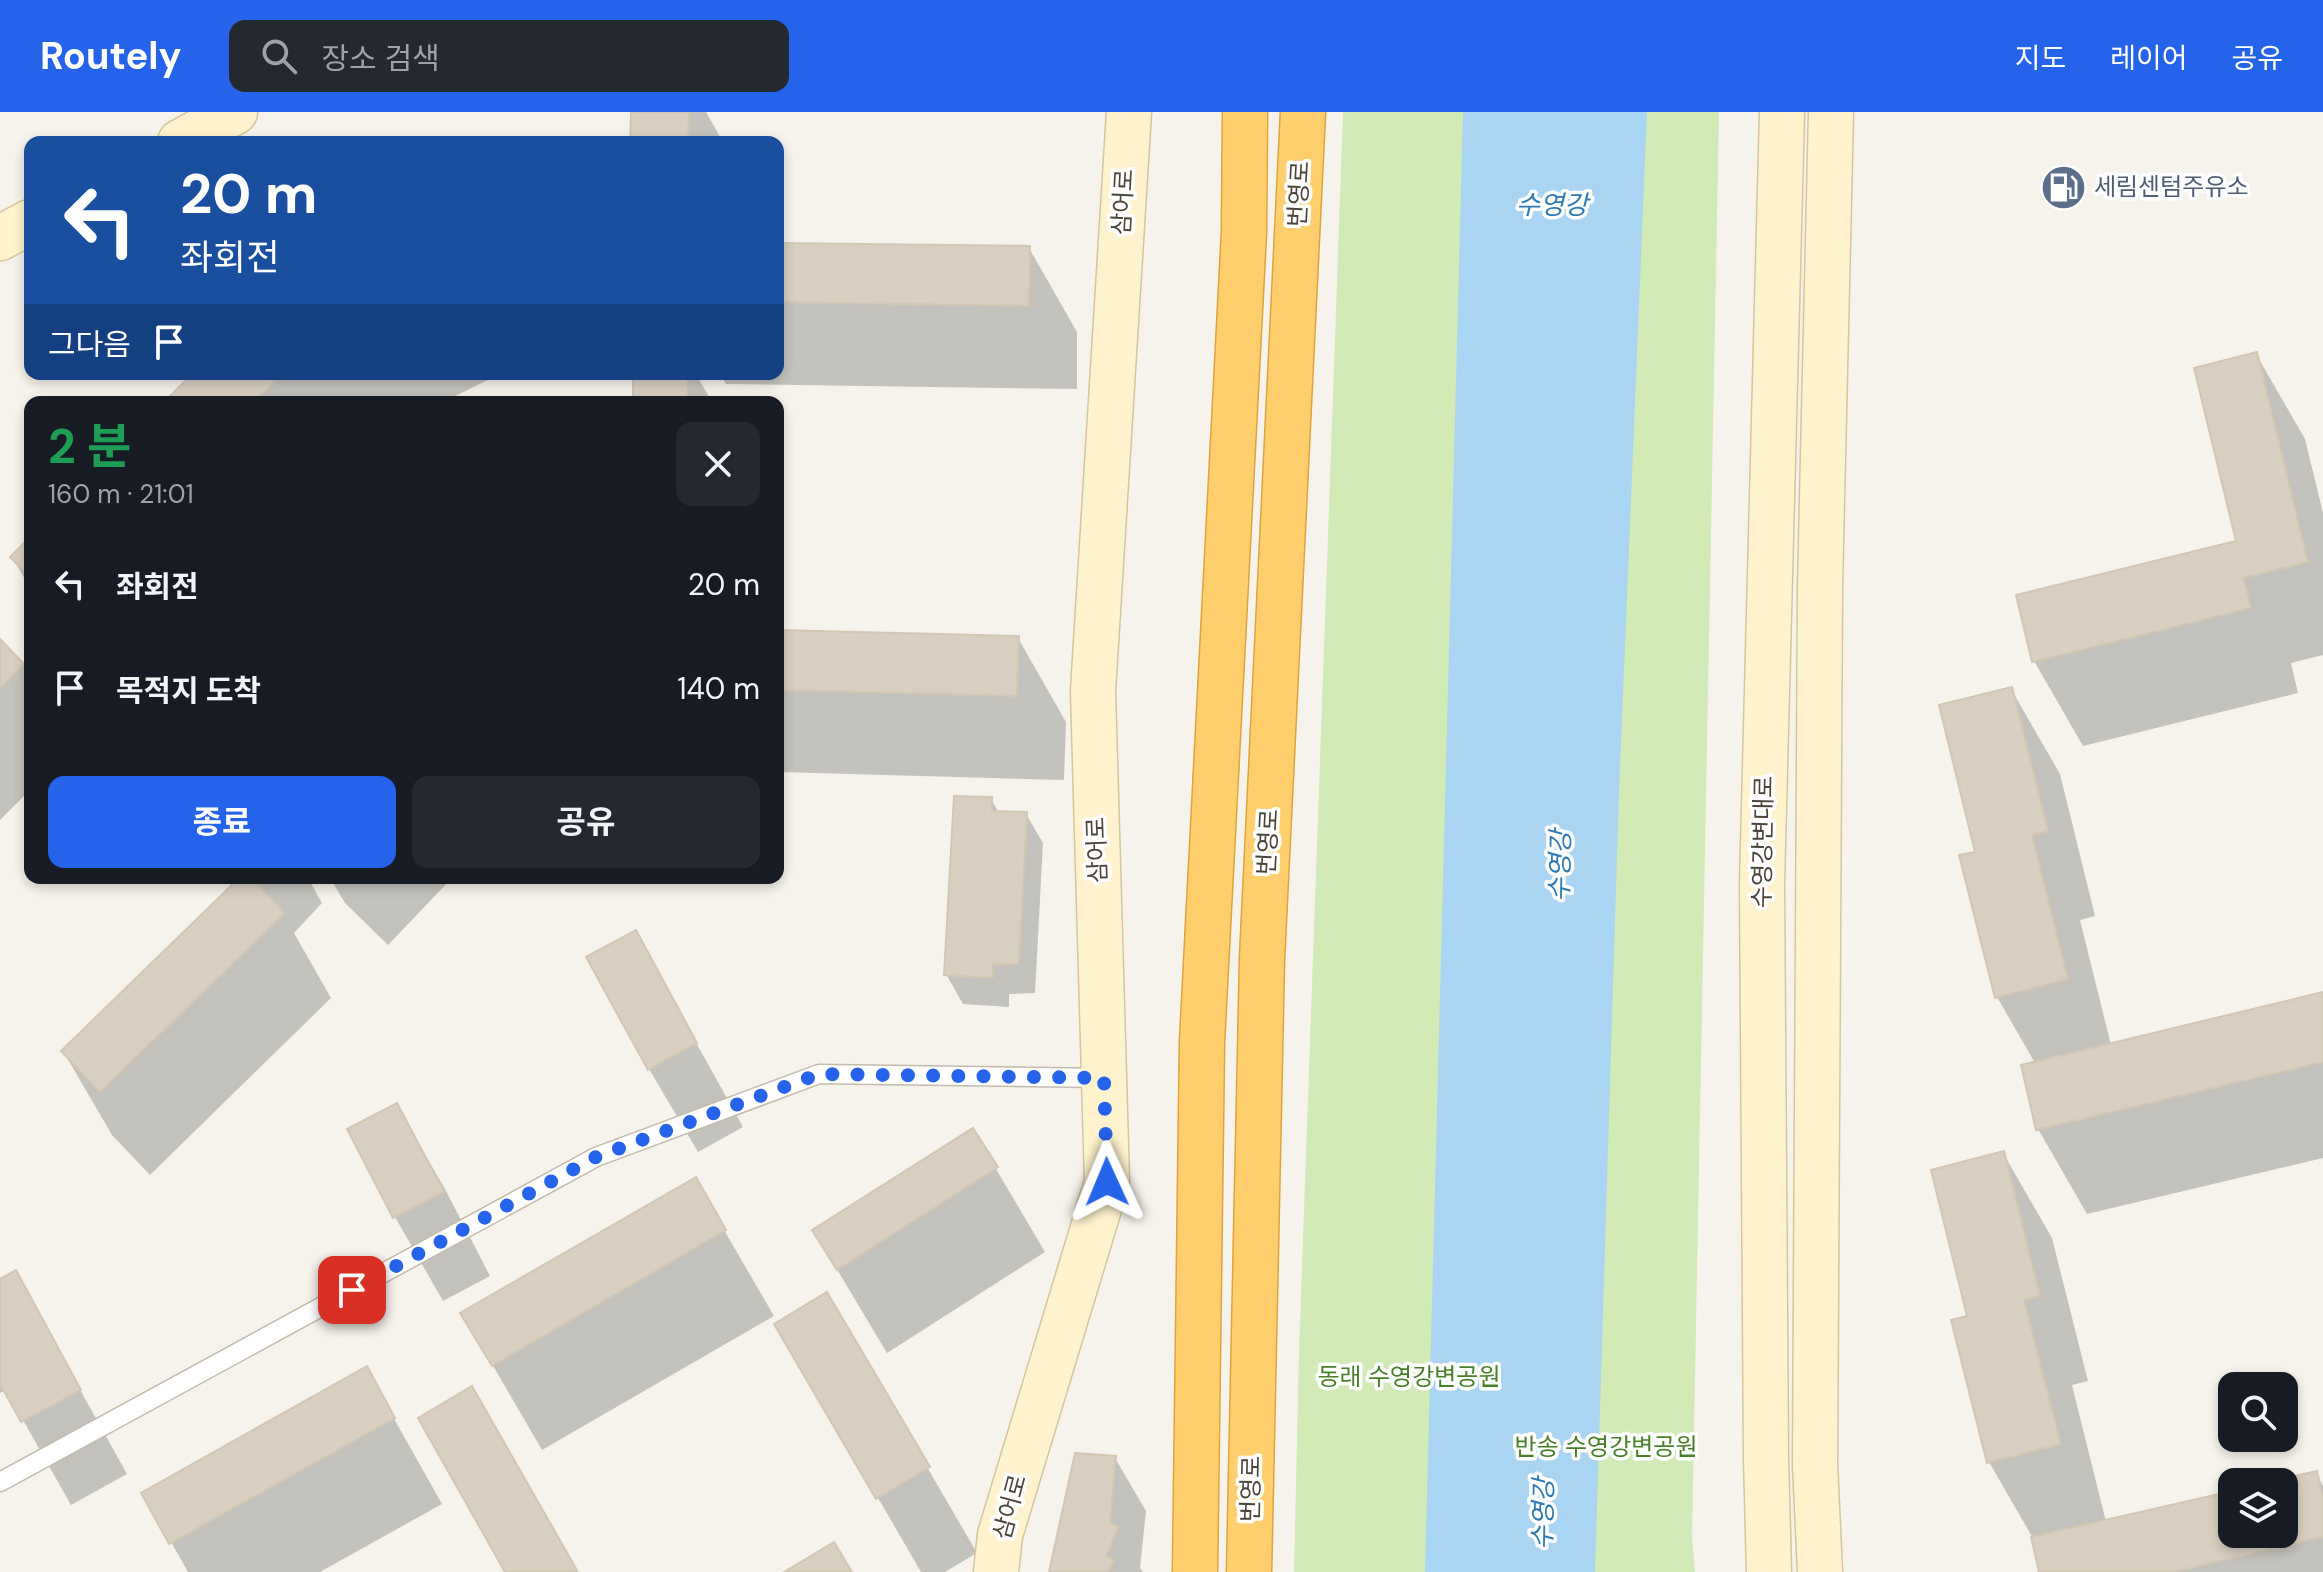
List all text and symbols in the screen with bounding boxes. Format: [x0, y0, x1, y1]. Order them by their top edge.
search box [229, 20, 789, 92]
text: Routely [40, 31, 181, 81]
icon: search [257, 34, 301, 78]
text: 장소 검색 [321, 39, 440, 78]
text: 지도 [2015, 40, 2066, 77]
text: 레이어 [2110, 40, 2187, 77]
text: 공유 [2231, 40, 2283, 77]
text: 20 m [180, 157, 317, 230]
street label: 번영로 [1281, 160, 1316, 228]
fuel station icon: 세림센텀주유소 [2039, 163, 2087, 211]
icon: left [48, 168, 152, 272]
street label: 삼어로 [1105, 168, 1140, 236]
place label: 세림센텀주유소 [2094, 171, 2249, 202]
water label: 수영강 [1516, 188, 1591, 222]
text: 좌회전 [180, 234, 279, 281]
icon: arrive [147, 320, 191, 364]
text: 그다음 [48, 325, 131, 364]
text: 2 분 [48, 415, 131, 478]
button: close [676, 422, 760, 506]
text: 160 m · 21:01 [48, 477, 194, 511]
icon: left [48, 562, 92, 606]
text: 20 m [688, 565, 760, 604]
text: 좌회전 [116, 567, 199, 606]
icon: arrive [48, 666, 92, 710]
text: 140 m [677, 669, 760, 708]
text: 목적지 도착 [116, 671, 261, 710]
street label: 수영강변대로 [1746, 775, 1779, 908]
button: 종료 [48, 776, 396, 868]
button: 공유 [412, 776, 760, 868]
street label: 번영로 [1250, 808, 1285, 876]
street label: 삼어로 [1080, 816, 1113, 884]
water label: 수영강 [1542, 827, 1578, 902]
position arrow [1065, 1140, 1149, 1224]
pin [318, 1256, 386, 1324]
icon: arrive [330, 1268, 374, 1312]
park label: 동래 수영강변공원 [1317, 1361, 1501, 1392]
map controls [2218, 1372, 2298, 1548]
button: search [2218, 1372, 2298, 1452]
park label: 반송 수영강변공원 [1514, 1431, 1698, 1462]
street label: 번영로 [1234, 1456, 1267, 1522]
button: layers [2218, 1468, 2298, 1548]
street label: 삼어로 [986, 1471, 1033, 1543]
water label: 수영강 [1525, 1475, 1561, 1550]

